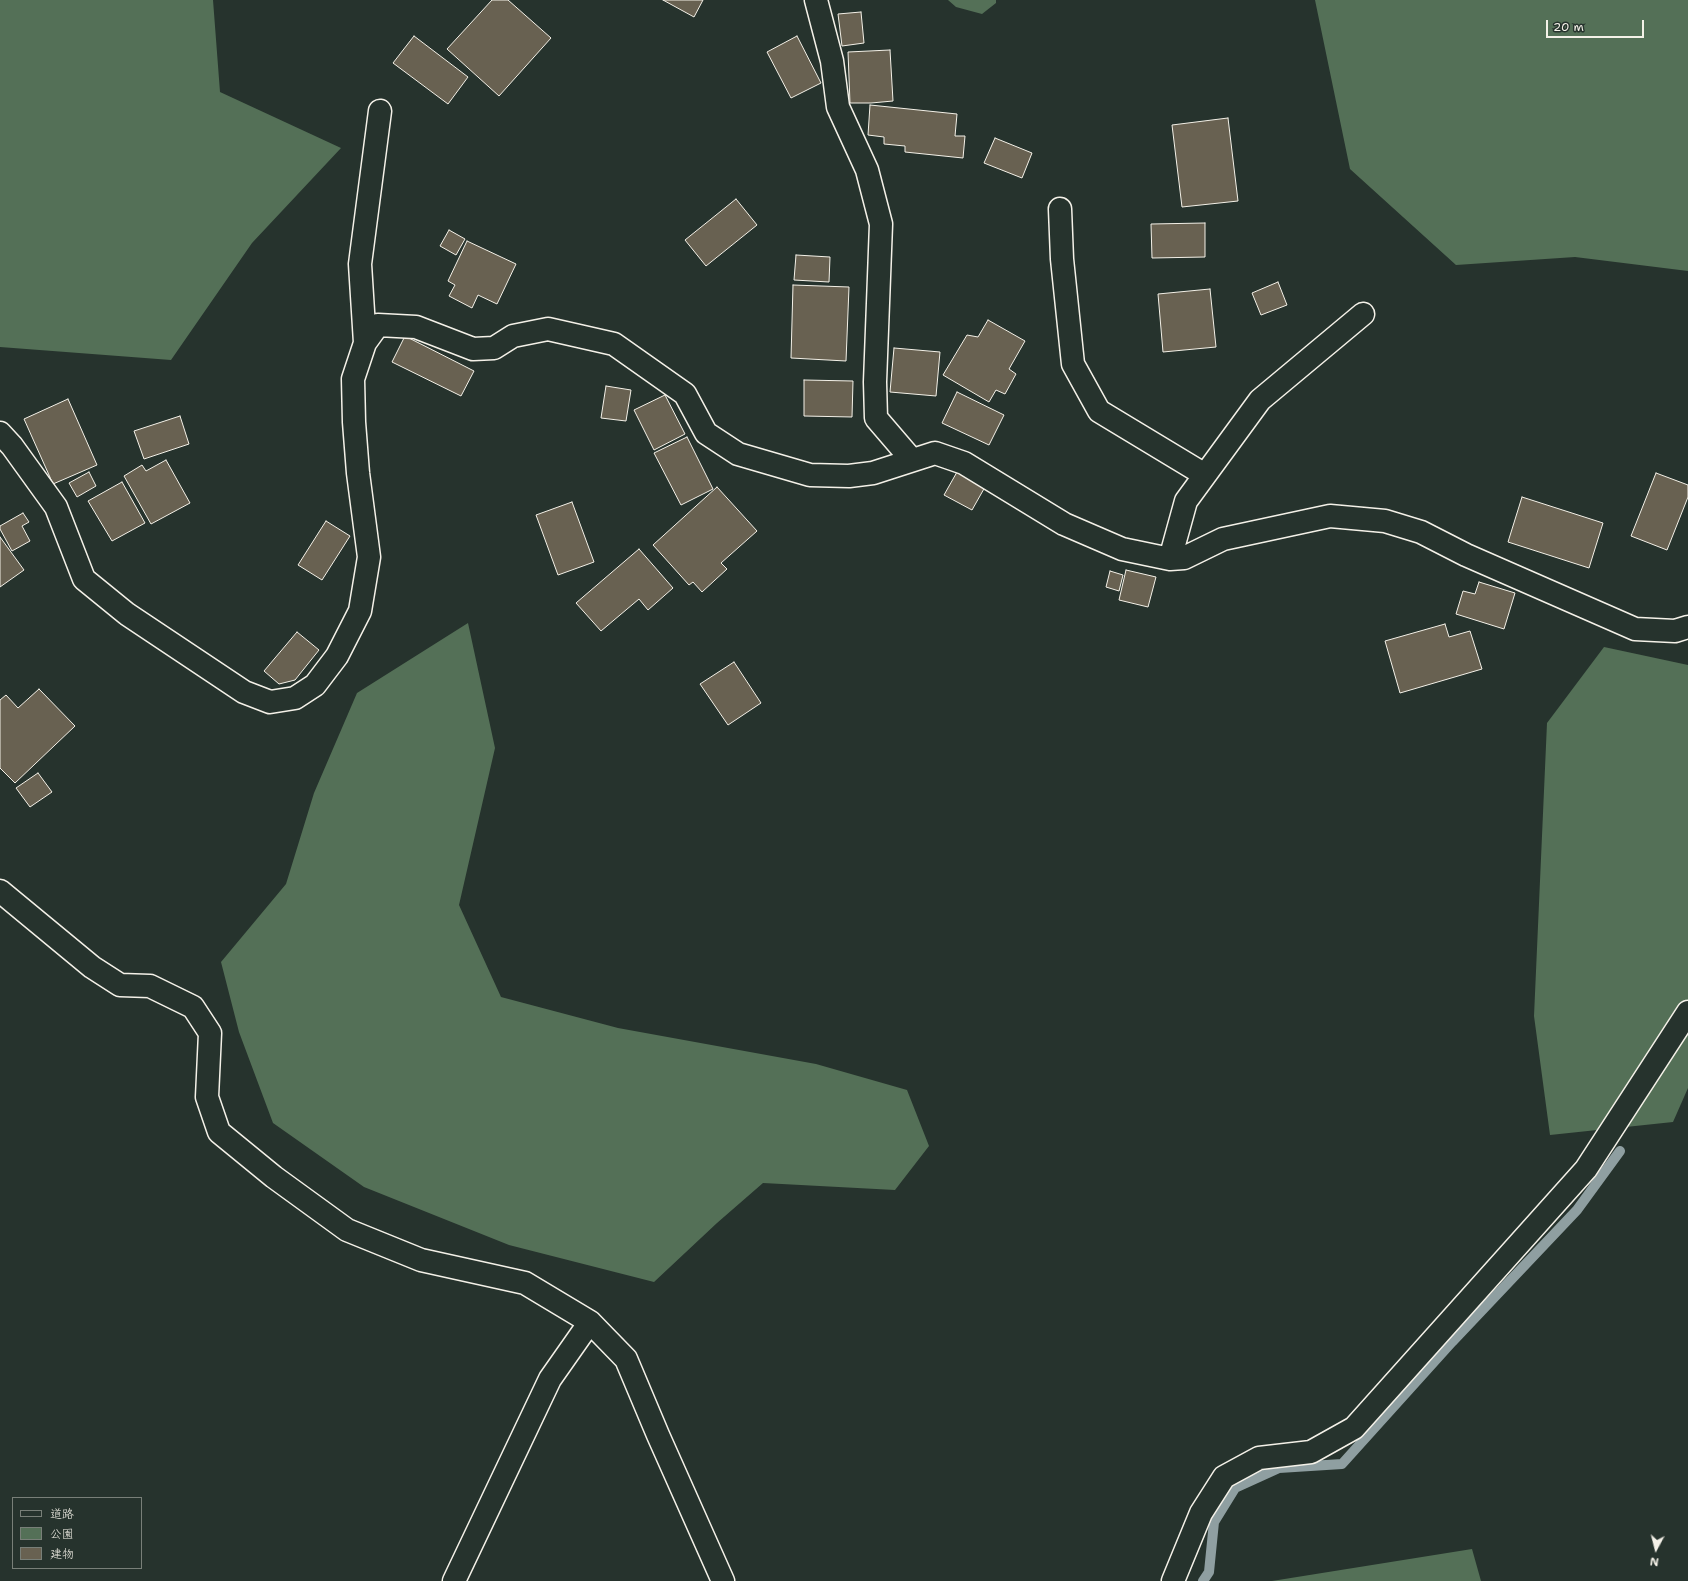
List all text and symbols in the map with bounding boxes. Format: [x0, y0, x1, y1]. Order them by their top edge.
scale bar [1548, 12, 1646, 38]
text: 20 m [1553, 19, 1584, 35]
legend [12, 1497, 142, 1569]
text: 道路 [50, 1506, 74, 1522]
text: 公園 [50, 1526, 74, 1542]
north arrow [1636, 1529, 1676, 1569]
text: 建物 [50, 1546, 74, 1562]
text: N [1649, 1553, 1660, 1569]

